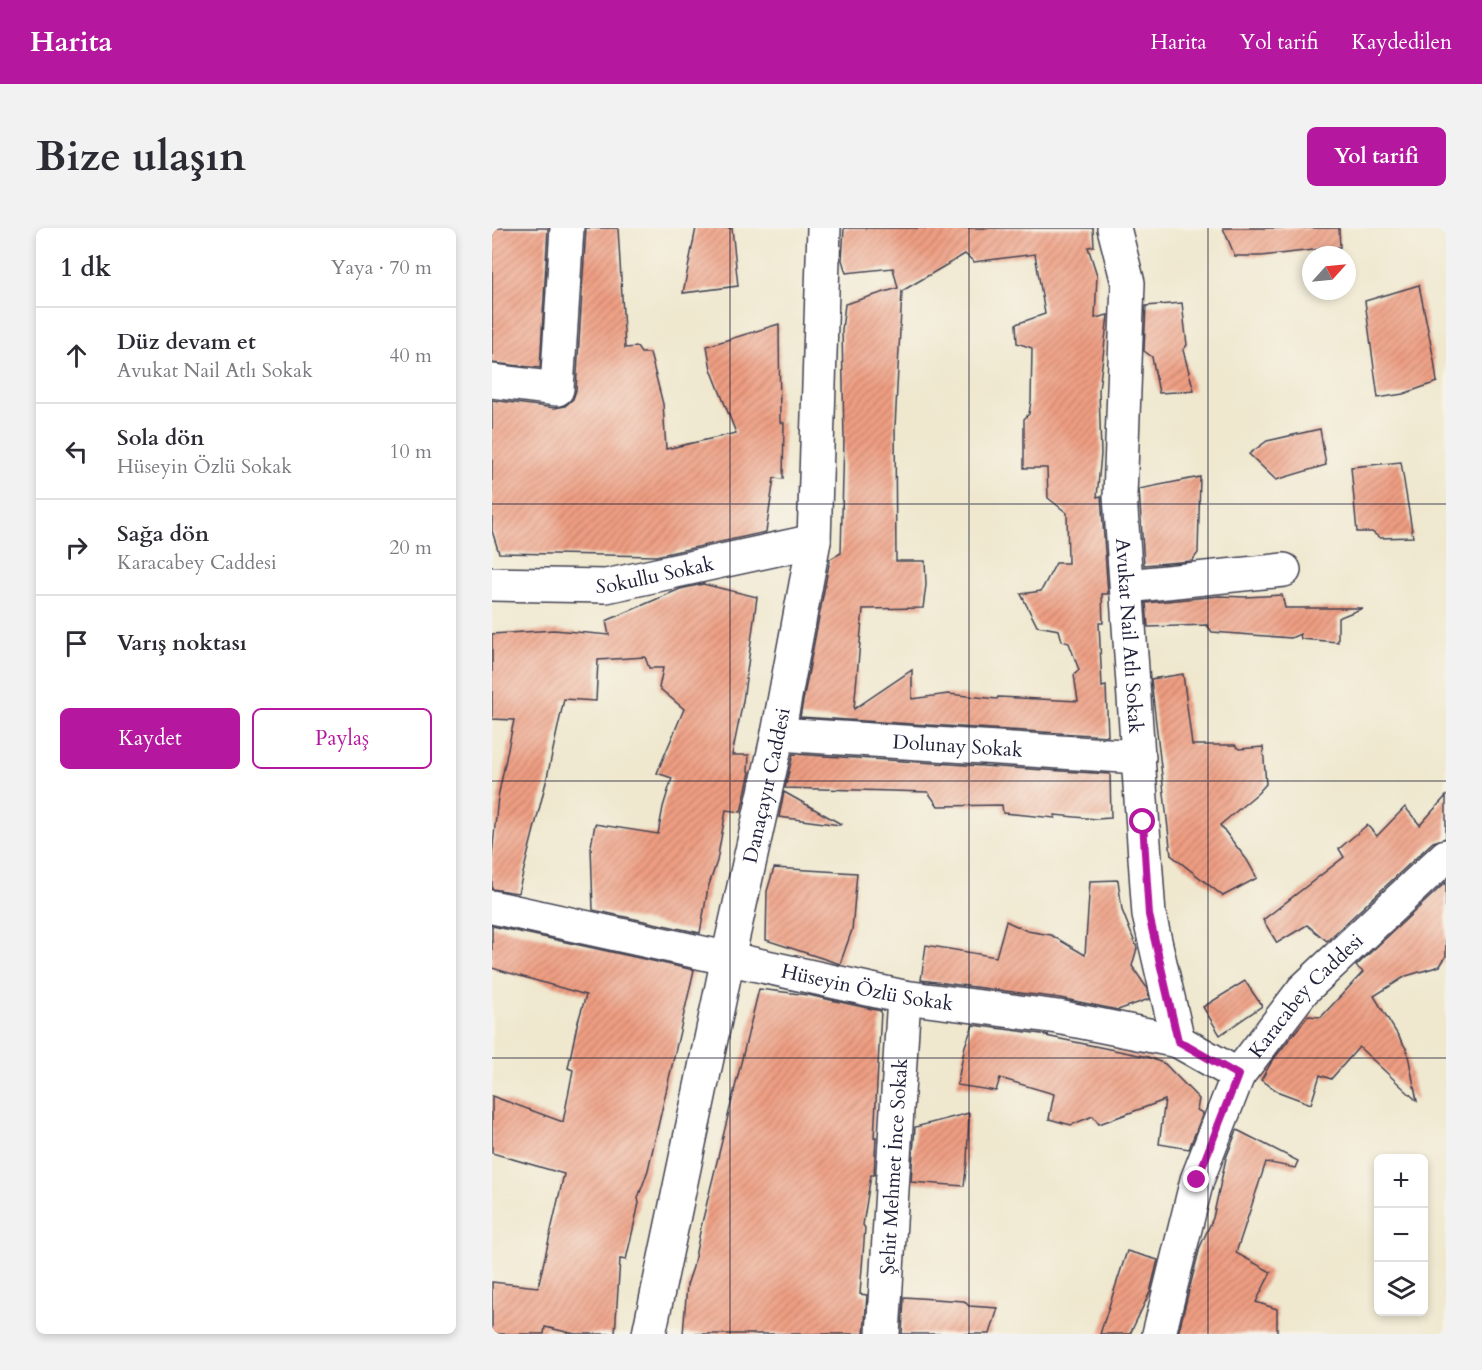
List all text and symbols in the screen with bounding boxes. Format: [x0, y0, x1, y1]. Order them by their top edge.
text: Harita [30, 23, 113, 61]
text: Harita [1151, 28, 1207, 57]
text: Yol tarifi [1240, 28, 1319, 57]
text: Kaydedilen [1352, 28, 1452, 57]
button: Yol tarifi [1307, 127, 1446, 186]
text: Bize ulaşın [36, 128, 246, 185]
north arrow [1302, 246, 1356, 300]
text: 1 dk [60, 250, 111, 285]
text: Yaya · 70 m [331, 254, 432, 281]
text: Düz devam et [117, 327, 256, 357]
icon: ahead [60, 339, 93, 372]
text: 40 m [389, 342, 432, 369]
text: Avukat Nail Atlı Sokak [117, 357, 313, 384]
text: Sola dön [117, 423, 204, 453]
icon: left [60, 435, 93, 468]
text: 10 m [389, 438, 432, 465]
text: Hüseyin Özlü Sokak [117, 453, 292, 480]
text: Sağa dön [117, 519, 209, 549]
icon: right [60, 531, 93, 564]
text: 20 m [389, 534, 432, 561]
street label: Avukat Nail Atlı Sokak [1109, 537, 1150, 735]
text: Karacabey Caddesi [117, 549, 277, 576]
street label: Sokullu Sokak [596, 549, 717, 599]
icon: arrive [60, 627, 93, 660]
text: Varış noktası [117, 628, 247, 658]
street label: Danaçayır Caddesi [736, 705, 796, 866]
button: Kaydet [60, 708, 240, 769]
button: Paylaş [252, 708, 432, 769]
street label: Dolunay Sokak [892, 728, 1024, 763]
route start [1129, 808, 1155, 834]
street label: Karacabey Caddesi [1242, 927, 1369, 1064]
street label: Hüseyin Özlü Sokak [779, 957, 955, 1017]
street label: Şehit Mehmet İnce Sokak [873, 1057, 914, 1275]
map controls [1374, 1154, 1428, 1316]
button: + [1374, 1154, 1428, 1208]
route end [1183, 1166, 1209, 1192]
button: − [1374, 1208, 1428, 1262]
button: layers [1374, 1262, 1428, 1316]

